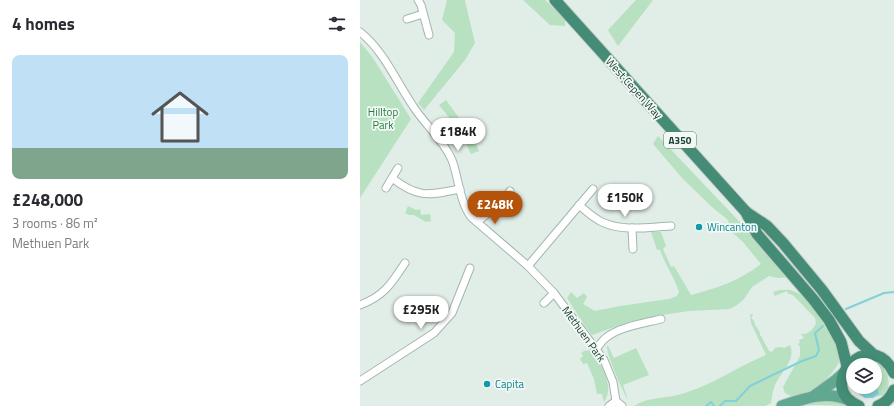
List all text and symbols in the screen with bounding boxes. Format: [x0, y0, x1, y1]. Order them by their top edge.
text: 4 homes [12, 11, 75, 37]
icon: filters [326, 13, 348, 35]
street label: West Cepen Way [602, 54, 666, 123]
icon: home [144, 81, 216, 153]
park label: Hilltop Park [368, 104, 398, 133]
pin: £184K [430, 118, 486, 152]
text: £184K [440, 121, 476, 141]
road number: A350 [664, 132, 696, 148]
pin: £150K [597, 184, 653, 218]
text: £248,000 [12, 187, 83, 213]
text: £150K [607, 187, 643, 207]
pin: £248K [467, 191, 523, 225]
text: £248K [477, 194, 513, 214]
text: 3 rooms · 86 m² [12, 213, 98, 233]
place label: Wincanton [707, 219, 757, 235]
marker: Wincanton [694, 222, 704, 232]
text: Methuen Park [12, 233, 89, 253]
pin: £295K [393, 296, 449, 330]
text: £295K [403, 299, 439, 319]
street label: Methuen Park [558, 303, 610, 366]
map controls [846, 358, 882, 394]
button: layers [846, 358, 882, 394]
place label: Capita [495, 376, 525, 392]
marker: Capita [482, 379, 492, 389]

